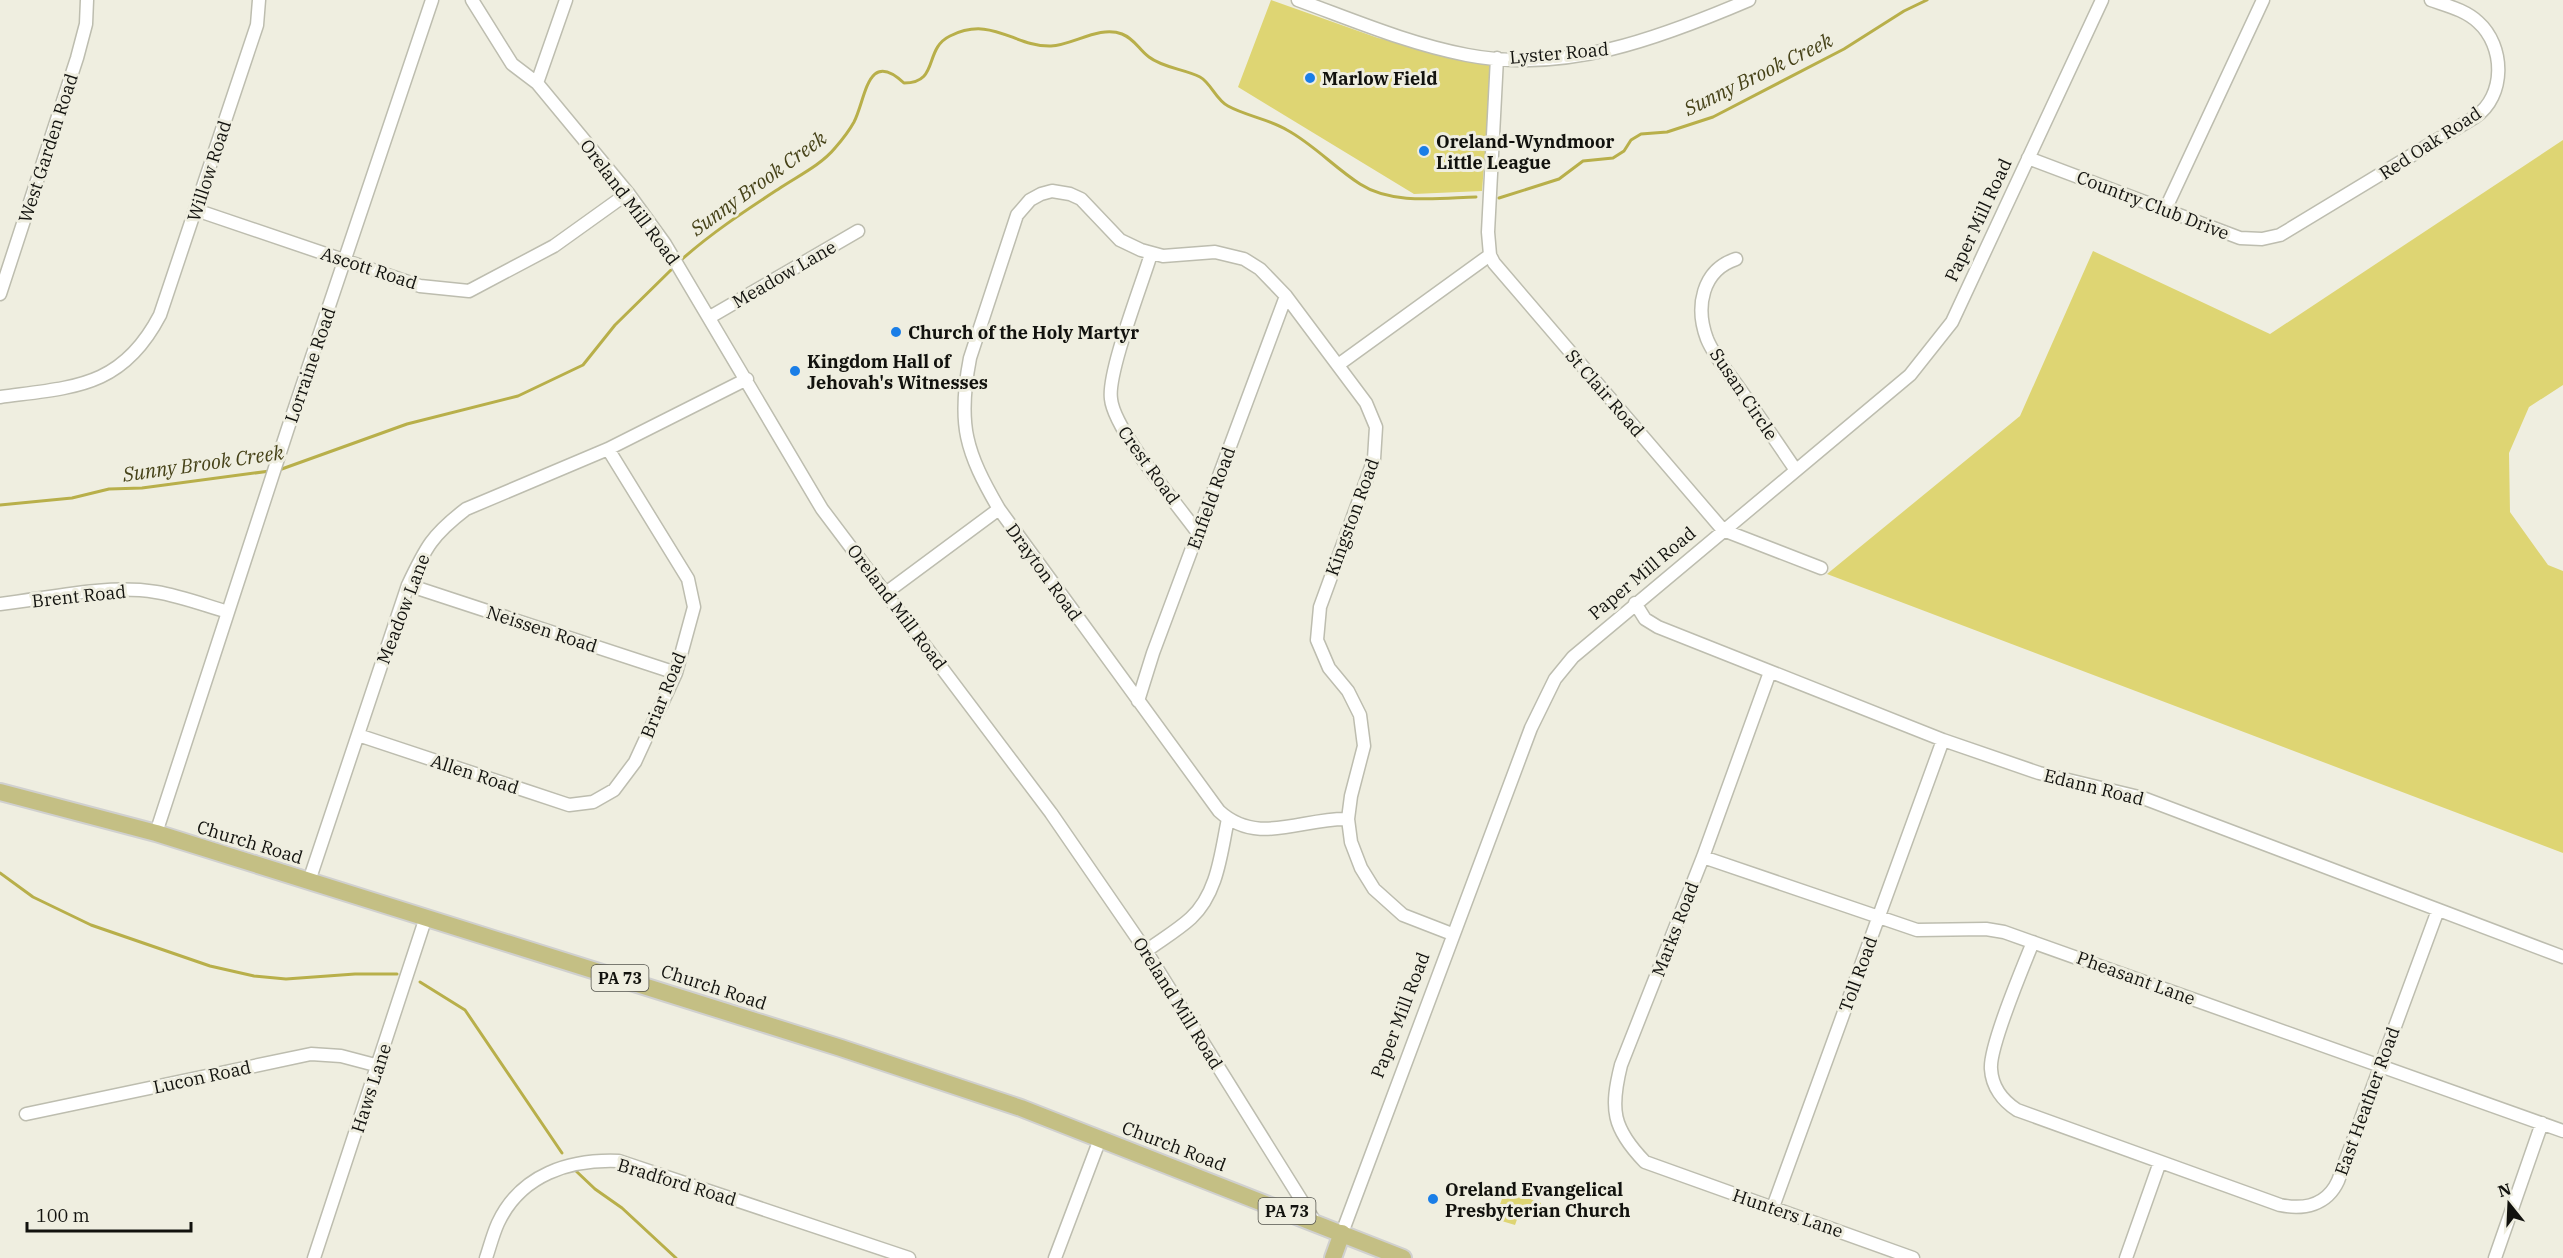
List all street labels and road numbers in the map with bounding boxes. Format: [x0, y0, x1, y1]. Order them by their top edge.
street label: Lyster Road [1508, 37, 1610, 69]
street label: West Garden Road [13, 70, 83, 226]
street label: Red Oak Road [2375, 101, 2485, 185]
street label: Willow Road [182, 118, 236, 224]
street label: Oreland Mill Road [575, 135, 685, 270]
street label: Paper Mill Road [1939, 155, 2017, 285]
street label: Country Club Drive [2073, 165, 2233, 245]
street label: Meadow Lane [728, 235, 840, 313]
street label: Ascott Road [318, 242, 420, 294]
street label: Lorraine Road [280, 304, 341, 426]
street label: St Clair Road [1561, 344, 1649, 442]
street label: Susan Circle [1705, 344, 1783, 444]
street label: Crest Road [1113, 421, 1185, 509]
street label: Enfield Road [1182, 443, 1240, 552]
street label: Kingston Road [1320, 455, 1384, 579]
street label: Drayton Road [1001, 519, 1087, 625]
street label: Paper Mill Road [1584, 521, 1700, 625]
street label: Oreland Mill Road [842, 540, 952, 675]
street label: Meadow Lane [371, 551, 435, 667]
street label: Brent Road [31, 580, 127, 612]
street label: Neissen Road [484, 600, 600, 658]
street label: Briar Road [635, 649, 691, 741]
street label: Allen Road [428, 749, 522, 799]
street label: Edann Road [2042, 763, 2146, 811]
street label: Church Road [194, 815, 306, 869]
street label: Marks Road [1646, 878, 1704, 980]
street label: Oreland Mill Road [1128, 933, 1228, 1073]
street label: Toll Road [1834, 933, 1882, 1015]
street label: Pheasant Lane [2074, 946, 2198, 1010]
street label: Paper Mill Road [1365, 949, 1435, 1081]
street label: Church Road [658, 959, 770, 1015]
road number: PA 73 [592, 965, 648, 991]
street label: East Heather Road [2329, 1023, 2405, 1178]
street label: Haws Lane [346, 1040, 396, 1136]
street label: Lucon Road [151, 1055, 253, 1099]
street label: Church Road [1119, 1116, 1229, 1176]
street label: Bradford Road [615, 1153, 739, 1211]
street label: Hunters Lane [1730, 1183, 1846, 1243]
road number: PA 73 [1258, 1198, 1316, 1224]

